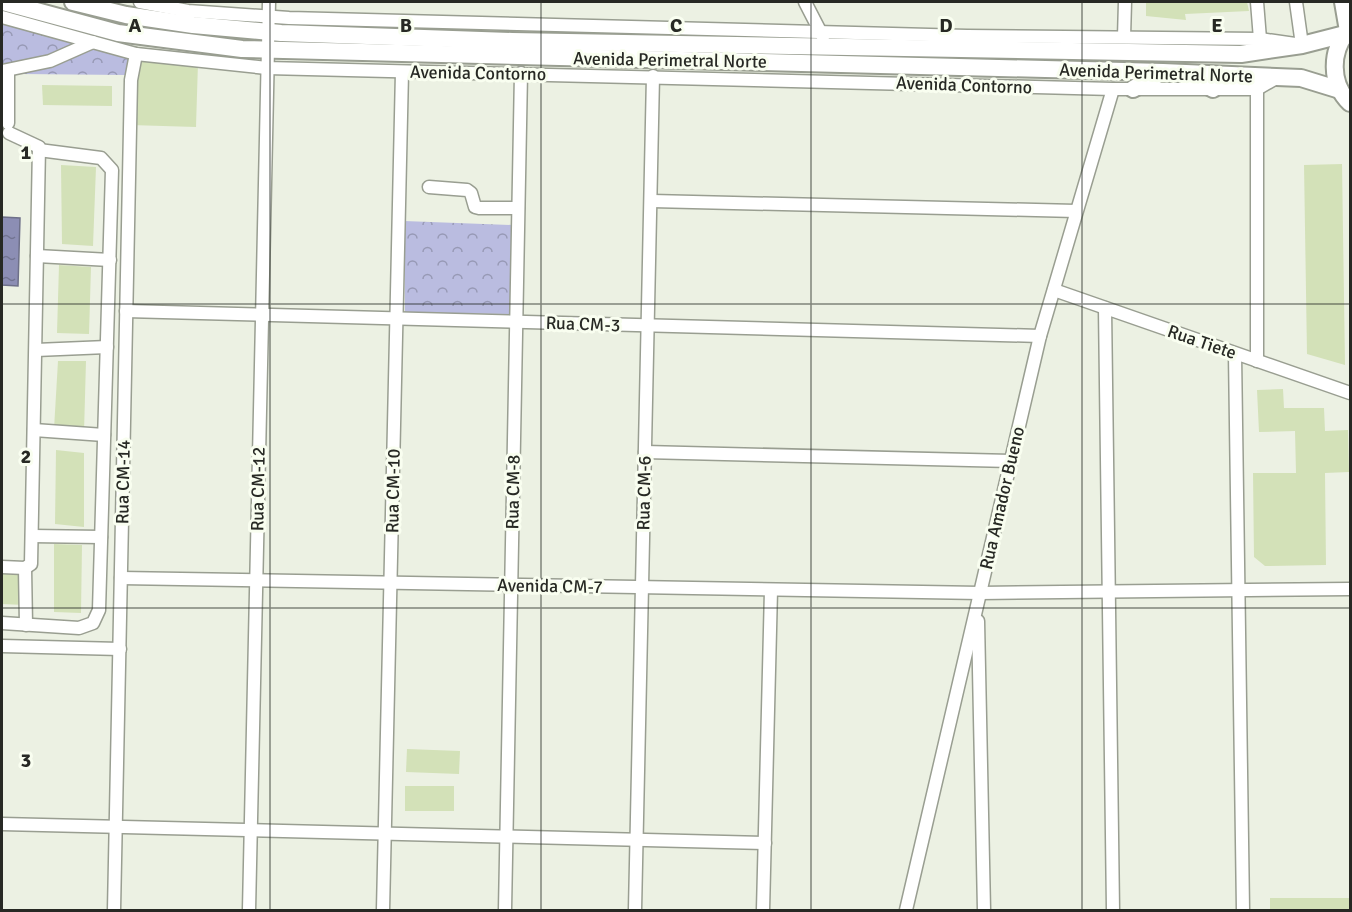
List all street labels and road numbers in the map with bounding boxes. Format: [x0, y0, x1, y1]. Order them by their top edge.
street label: Avenida Perimetral Norte [573, 47, 767, 73]
street label: Avenida Perimetral Norte [1059, 59, 1253, 87]
street label: Avenida Contorno [410, 61, 546, 85]
street label: Avenida Contorno [896, 72, 1032, 98]
street label: Rua CM-3 [545, 312, 621, 336]
street label: Rua Tiete [1165, 320, 1239, 364]
street label: Rua Amador Bueno [975, 424, 1029, 572]
street label: Rua CM-14 [111, 439, 135, 524]
street label: Rua CM-12 [246, 447, 270, 531]
street label: Rua CM-10 [381, 449, 405, 533]
street label: Rua CM-8 [501, 454, 525, 530]
street label: Rua CM-6 [632, 455, 656, 531]
street label: Avenida CM-7 [497, 574, 603, 598]

